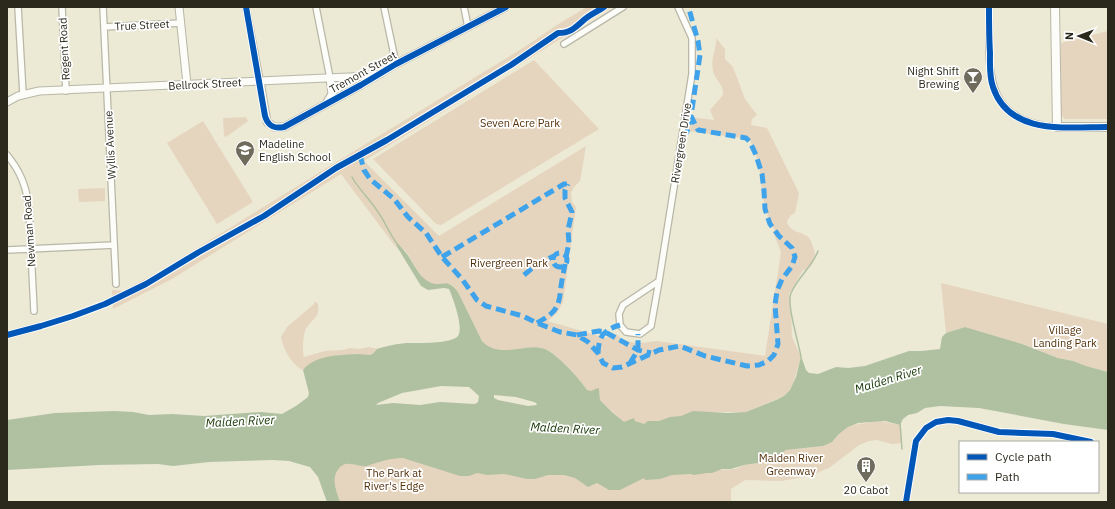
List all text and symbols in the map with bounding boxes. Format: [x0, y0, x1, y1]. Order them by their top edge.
north arrow [1059, 16, 1099, 56]
street label: Regent Road [55, 17, 73, 81]
street label: True Street [114, 17, 170, 33]
text: N [1062, 32, 1076, 40]
street label: Tremont Street [327, 48, 399, 96]
place label: Night Shift Brewing [907, 64, 959, 91]
bar icon: Night Shift Brewing [962, 66, 984, 94]
street label: Bellrock Street [168, 75, 242, 93]
street label: Rivergreen Drive [668, 102, 694, 184]
street label: Wyllis Avenue [101, 110, 119, 180]
park label: Seven Acre Park [480, 116, 560, 130]
place label: Madeline English School [259, 137, 331, 164]
school or university icon: Madeline English School [234, 139, 256, 167]
street label: Newman Road [20, 195, 38, 267]
park label: Rivergreen Park [470, 256, 548, 270]
park label: Village Landing Park [1033, 323, 1097, 350]
water label: Malden River [853, 362, 924, 396]
water label: Malden River [205, 412, 276, 430]
water label: Malden River [530, 419, 601, 437]
legend [959, 441, 1099, 493]
text: Cycle path [995, 449, 1052, 464]
park label: Malden River Greenway [759, 451, 823, 478]
building icon: 20 Cabot [855, 455, 877, 483]
park label: The Park at River's Edge [364, 466, 424, 493]
text: Path [995, 469, 1020, 484]
place label: 20 Cabot [844, 483, 889, 497]

